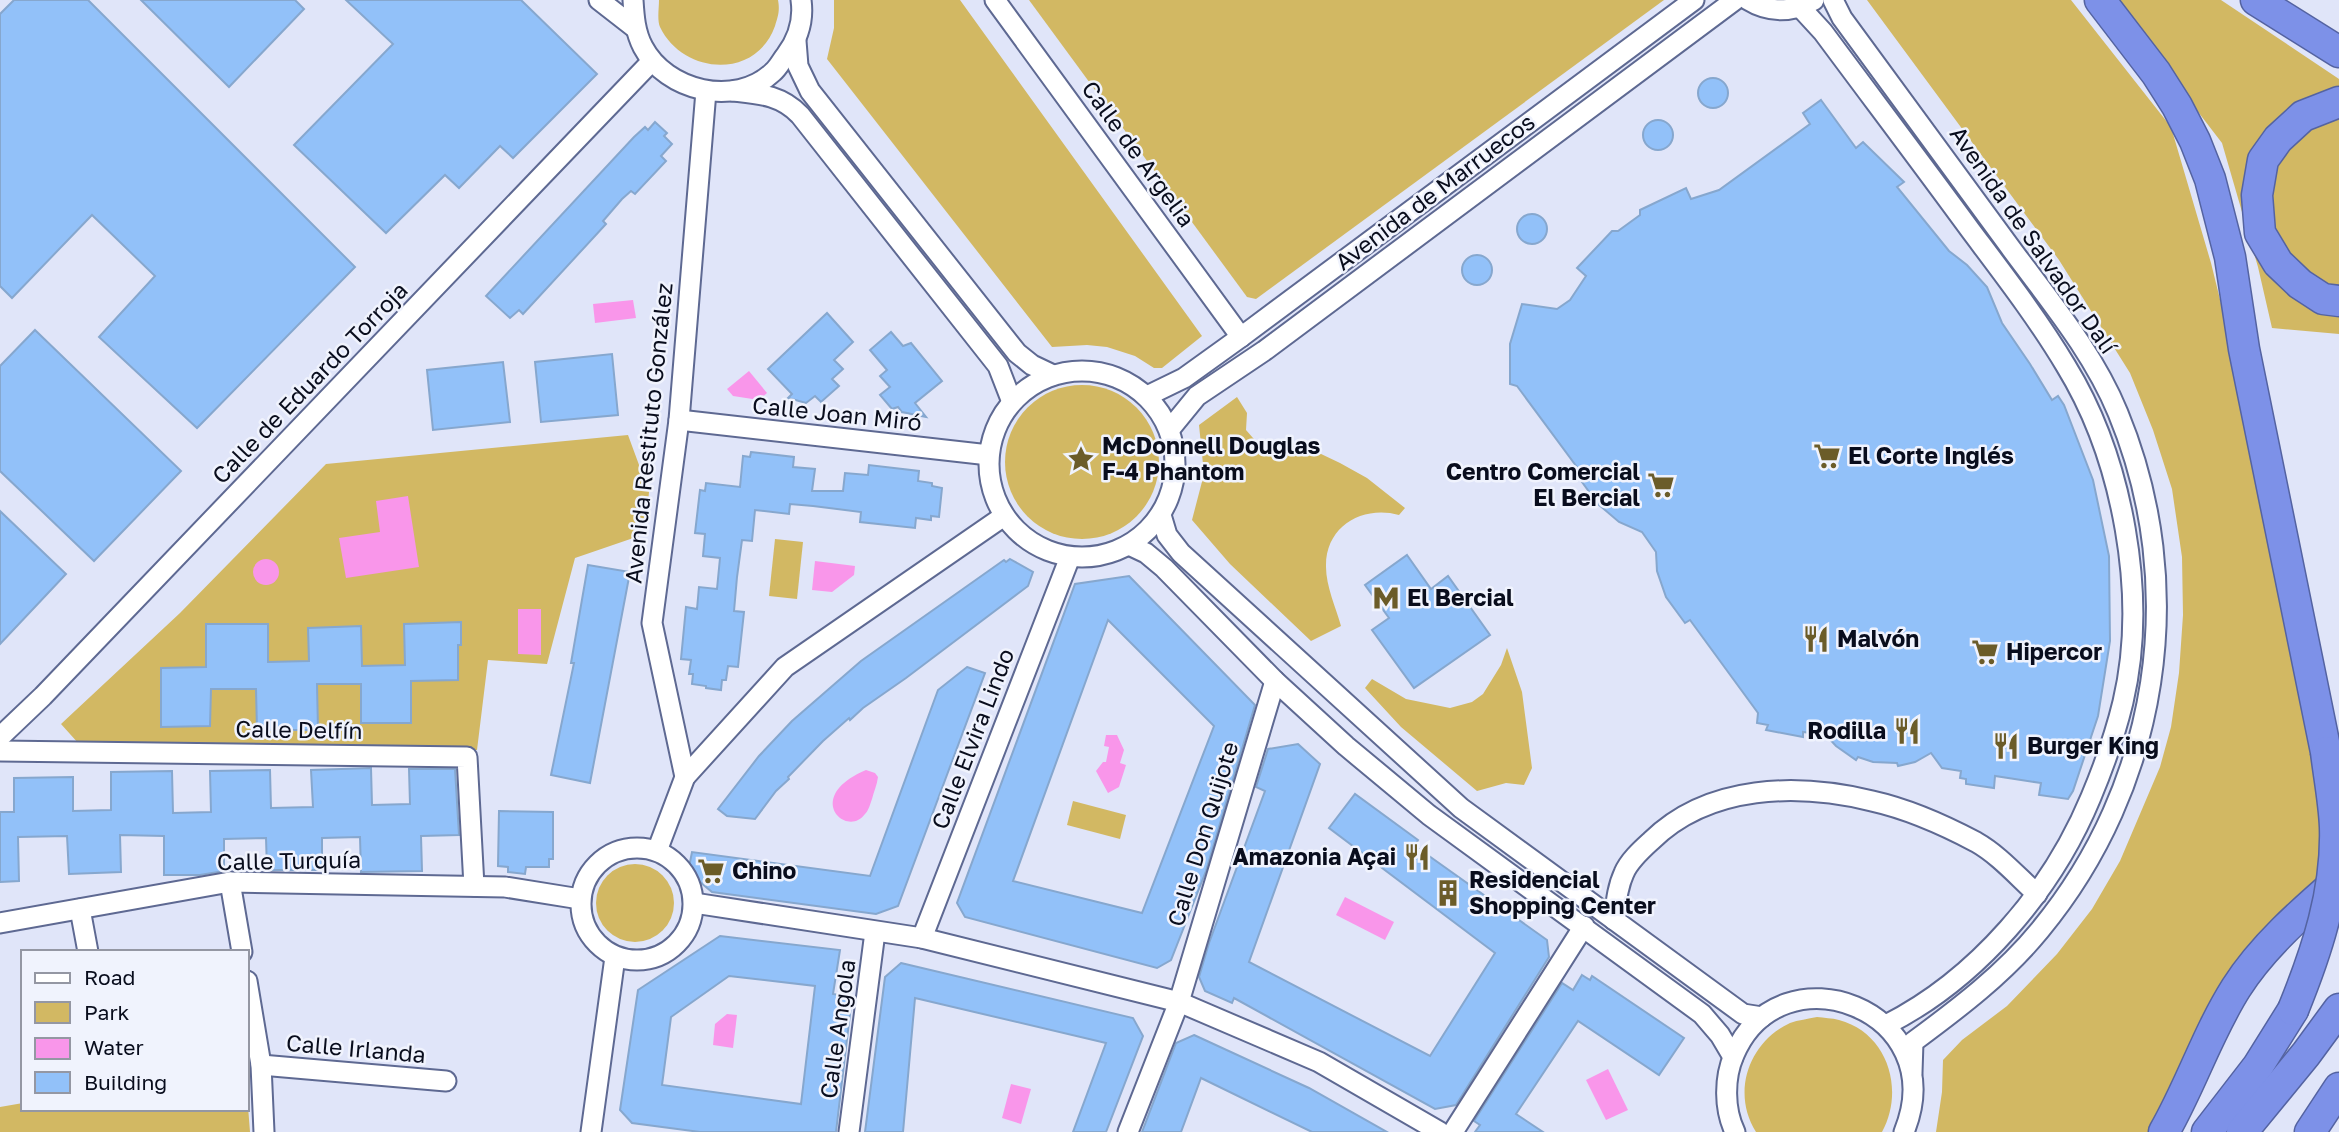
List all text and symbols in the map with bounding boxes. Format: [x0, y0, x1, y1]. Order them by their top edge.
street label: Calle de Argelia [1076, 75, 1201, 232]
street label: Avenida de Marruecos [1329, 107, 1540, 275]
street label: Avenida de Salvador Dalí [1945, 120, 2124, 360]
street label: Calle de Eduardo Torroja [206, 276, 413, 489]
street label: Avenida Restituto González [618, 281, 678, 585]
street label: Calle Joan Miró [751, 390, 923, 436]
place label: McDonnell Douglas F-4 Phantom [1102, 431, 1321, 485]
supermarket icon: El Corte Inglés [1812, 441, 1842, 471]
place label: El Corte Inglés [1848, 441, 2014, 469]
place icon: McDonnell Douglas F-4 Phantom [1066, 444, 1096, 474]
place label: Centro Comercial El Bercial [1446, 457, 1640, 511]
supermarket icon: Centro Comercial El Bercial [1646, 470, 1676, 500]
metro station icon: El Bercial [1371, 583, 1401, 613]
place label: El Bercial [1407, 583, 1514, 611]
restaurant icon: Malvón [1801, 624, 1831, 654]
place label: Malvón [1837, 624, 1919, 652]
supermarket icon: Hipercor [1970, 637, 2000, 667]
place label: Hipercor [2006, 637, 2102, 665]
street label: Calle Elvira Lindo [925, 644, 1019, 833]
street label: Calle Delfín [235, 714, 363, 744]
place label: Rodilla [1807, 716, 1886, 744]
restaurant icon: Rodilla [1892, 716, 1922, 746]
restaurant icon: Burger King [1991, 731, 2021, 761]
place label: Burger King [2027, 731, 2159, 759]
street label: Calle Don Quijote [1161, 738, 1243, 929]
place label: Amazonia Açai [1233, 842, 1396, 870]
restaurant icon: Amazonia Açai [1402, 842, 1432, 872]
street label: Calle Turquía [217, 845, 361, 875]
supermarket icon: Chino [696, 856, 726, 886]
place label: Chino [732, 856, 796, 884]
place label: Residencial Shopping Center [1469, 865, 1656, 919]
building icon: Residencial Shopping Center [1433, 878, 1463, 908]
legend [21, 950, 248, 1111]
street label: Calle Angola [813, 958, 861, 1100]
text: Road [84, 964, 135, 990]
text: Park [84, 999, 130, 1025]
street label: Calle Irlanda [285, 1028, 427, 1068]
text: Water [84, 1034, 144, 1060]
text: Building [84, 1069, 167, 1095]

